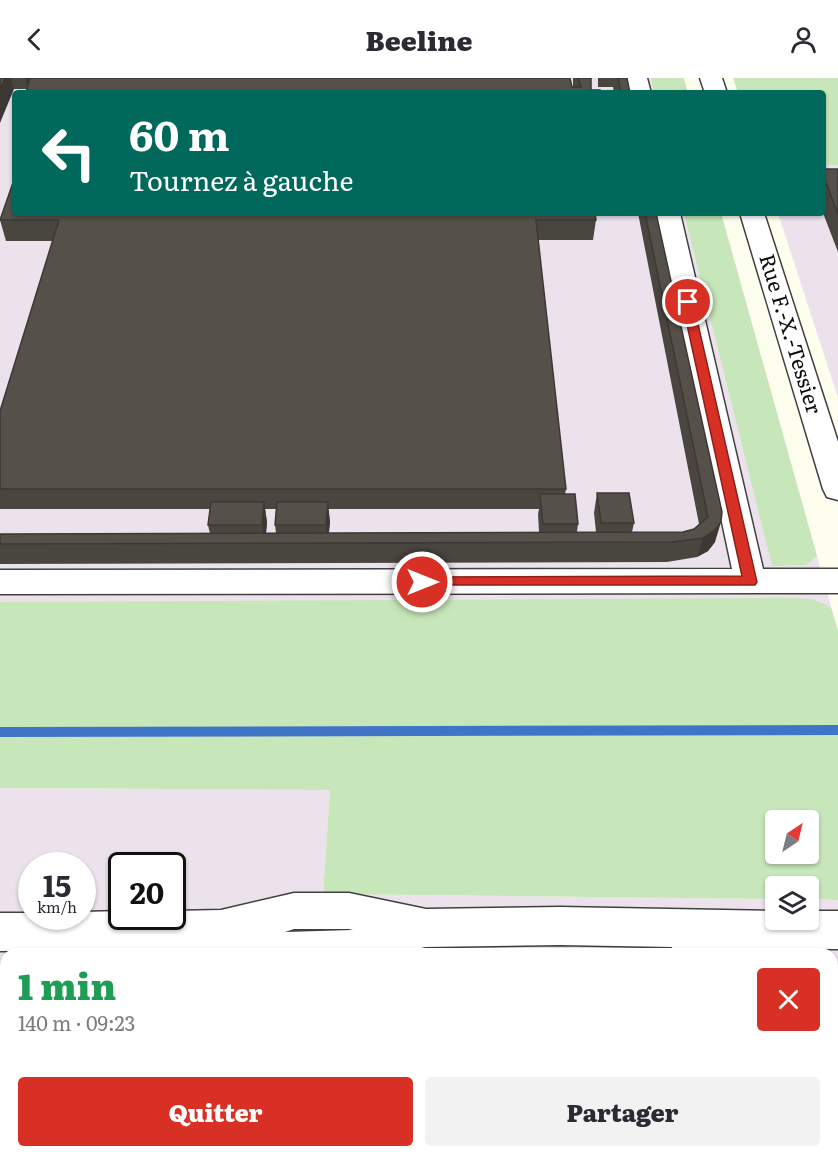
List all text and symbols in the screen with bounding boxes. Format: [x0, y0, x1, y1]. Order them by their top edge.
text: Beeline [366, 19, 472, 59]
icon: back [18, 23, 51, 56]
icon: person [787, 23, 820, 56]
text: 60 m [129, 102, 230, 164]
icon: left [30, 114, 108, 192]
text: Tournez à gauche [129, 159, 353, 199]
street label: Rue F.-X.-Tessier [753, 249, 832, 417]
pin [662, 276, 713, 327]
icon: arrive [671, 285, 704, 318]
position arrow [390, 550, 454, 614]
north arrow [765, 810, 819, 864]
map controls [765, 810, 819, 930]
speed limit sign: 20 [108, 852, 186, 930]
text: 15 [43, 862, 71, 906]
button: layers [765, 876, 819, 930]
text: km/h [37, 895, 77, 918]
text: 1 min [18, 958, 116, 1011]
button: close [757, 968, 820, 1031]
text: 140 m · 09:23 [18, 1007, 135, 1037]
button: Quitter [18, 1077, 413, 1146]
button: Partager [425, 1077, 820, 1146]

